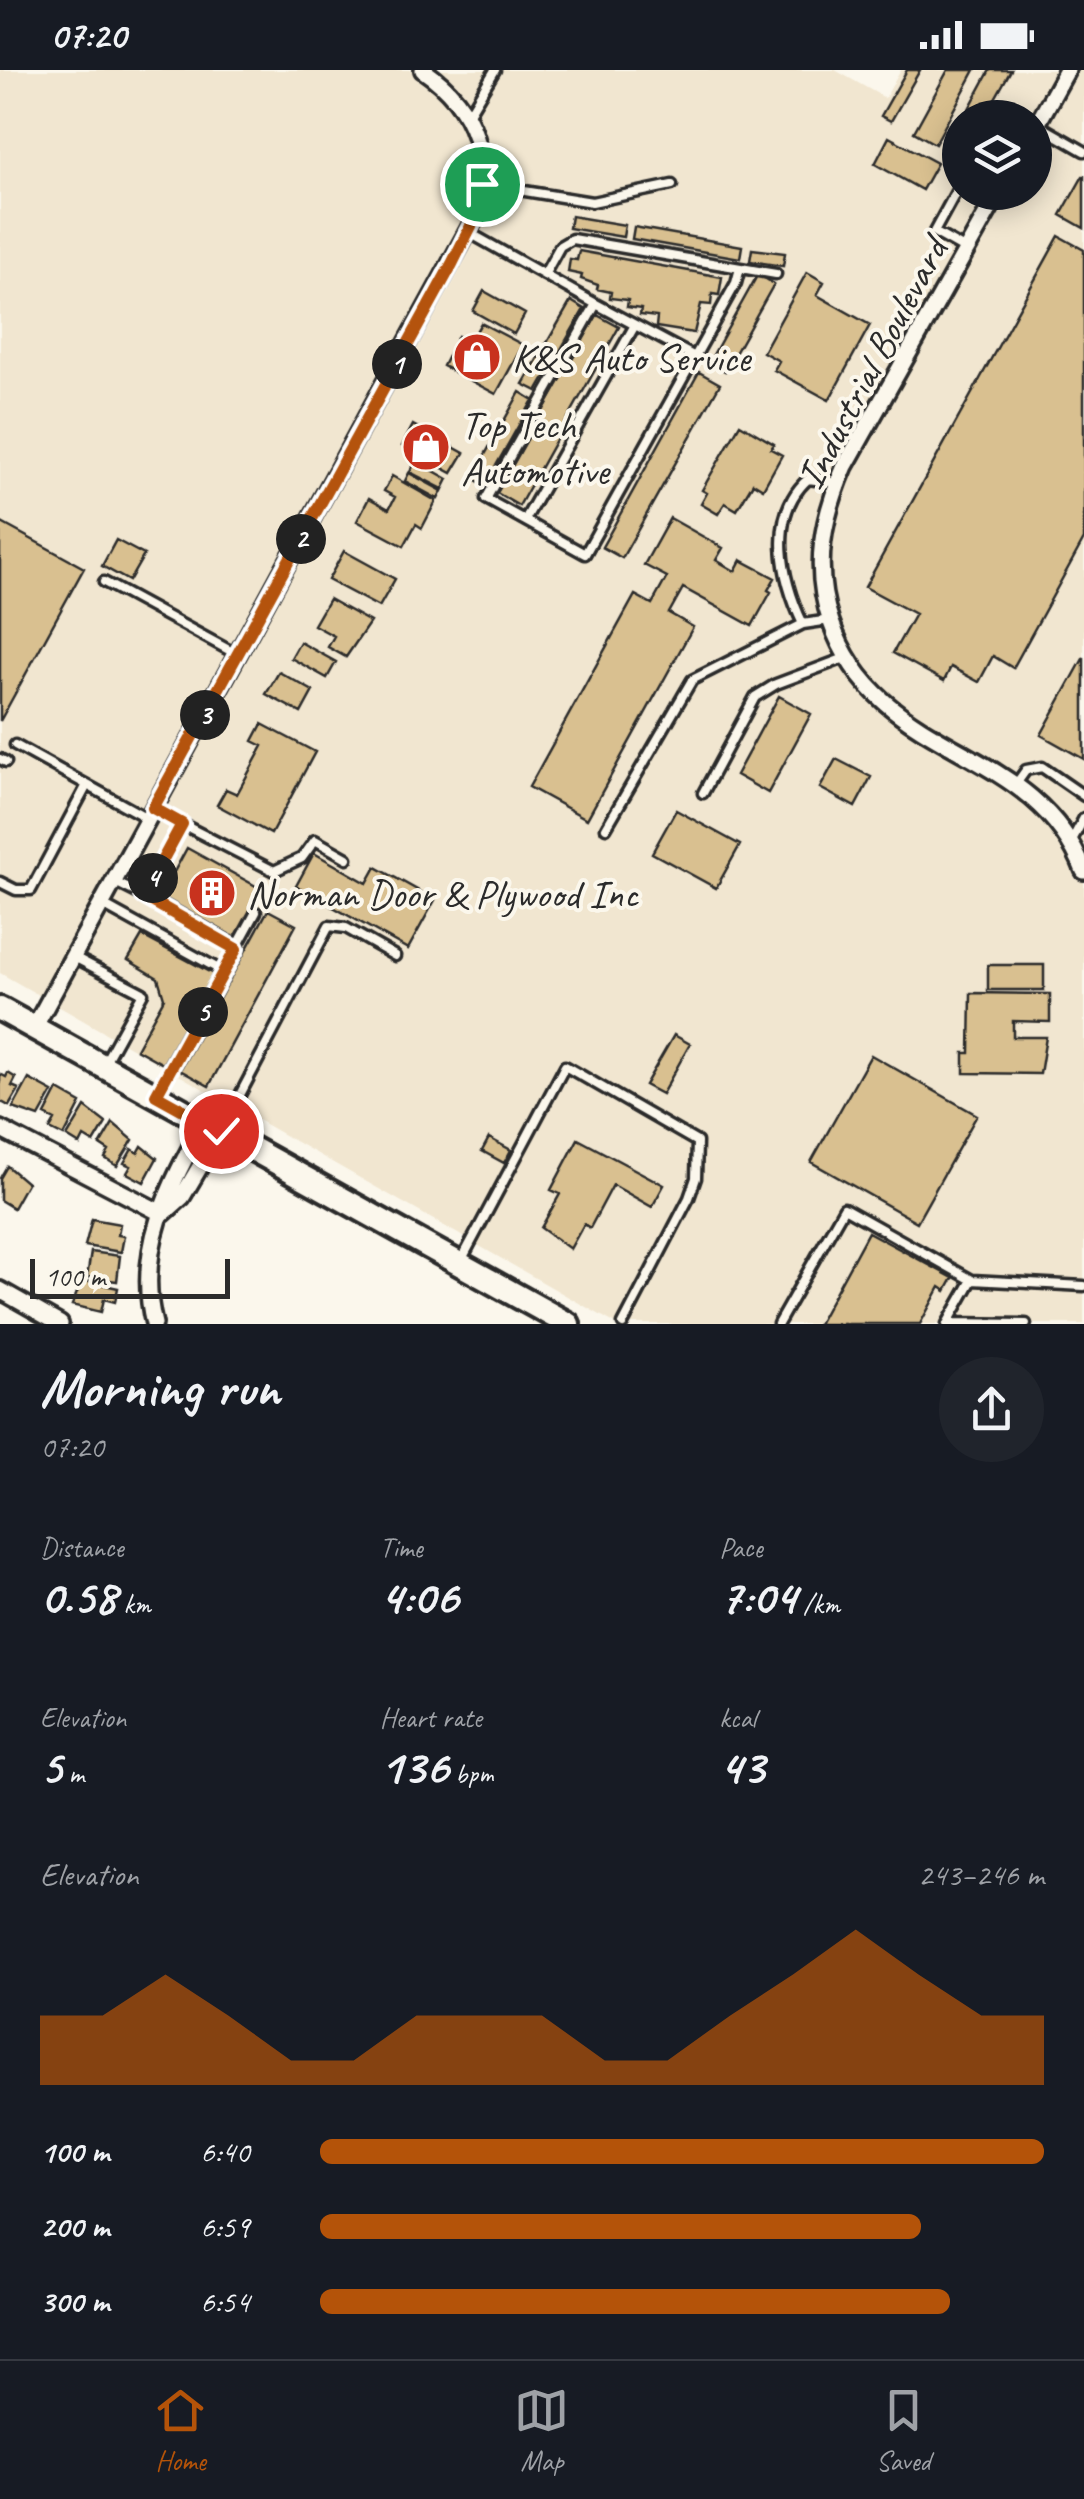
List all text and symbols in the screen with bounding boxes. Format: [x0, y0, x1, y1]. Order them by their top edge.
text: 07:20 [50, 12, 126, 59]
map controls [942, 100, 1052, 210]
button: layers [942, 100, 1052, 210]
pin [440, 142, 525, 227]
icon: arrive [455, 157, 510, 212]
street label: Industrial Boulevard [785, 224, 962, 497]
shop icon: K&S Auto Service [451, 331, 503, 383]
place label: K&S Auto Service [512, 333, 753, 383]
pin: 1 [372, 339, 422, 389]
text: 1 [391, 346, 403, 381]
place label: Top Tech Automotive [461, 400, 612, 496]
shop icon: Top Tech Automotive [400, 421, 452, 473]
pin: 2 [276, 514, 326, 564]
text: 2 [295, 521, 307, 556]
pin: 3 [180, 690, 230, 740]
text: 3 [199, 697, 211, 732]
pin: 4 [128, 853, 178, 903]
text: 4 [147, 860, 159, 895]
building icon: Norman Door & Plywood Inc [186, 867, 238, 919]
place label: Norman Door & Plywood Inc [247, 869, 639, 919]
pin: 5 [178, 987, 228, 1037]
text: 5 [197, 994, 209, 1029]
pin [179, 1089, 264, 1174]
icon: check [194, 1104, 249, 1159]
scale bar [30, 1254, 230, 1298]
text: 100 m [45, 1259, 105, 1294]
text: Morning run [40, 1353, 280, 1423]
button: share [939, 1357, 1044, 1462]
text: 07:20 [40, 1426, 104, 1467]
text: Distance [40, 1530, 124, 1565]
text: Time [380, 1530, 423, 1565]
text: Pace [719, 1530, 762, 1565]
text: 0.58 [40, 1565, 117, 1628]
text: 4:06 [380, 1565, 458, 1628]
text: 7:04 [719, 1565, 797, 1628]
text: km [117, 1586, 151, 1621]
text: /km [797, 1586, 840, 1621]
text: Elevation [40, 1700, 126, 1735]
text: Heart rate [380, 1700, 482, 1735]
text: kcal [719, 1700, 756, 1735]
text: 5 [40, 1735, 62, 1798]
text: 136 [380, 1735, 448, 1798]
text: 43 [719, 1735, 764, 1798]
text: m [62, 1756, 84, 1791]
text: bpm [448, 1756, 493, 1791]
text: Elevation [40, 1854, 138, 1895]
text: 243–246 m [918, 1854, 1044, 1895]
text: 100 m [40, 2131, 109, 2172]
text: 6:40 [200, 2131, 250, 2172]
text: 200 m [40, 2206, 109, 2247]
text: 6:59 [200, 2206, 250, 2247]
text: 300 m [40, 2281, 109, 2322]
text: 6:54 [200, 2281, 250, 2322]
tab: Home [153, 2383, 208, 2478]
tab: Map [514, 2383, 569, 2478]
tab: Saved [876, 2383, 931, 2478]

